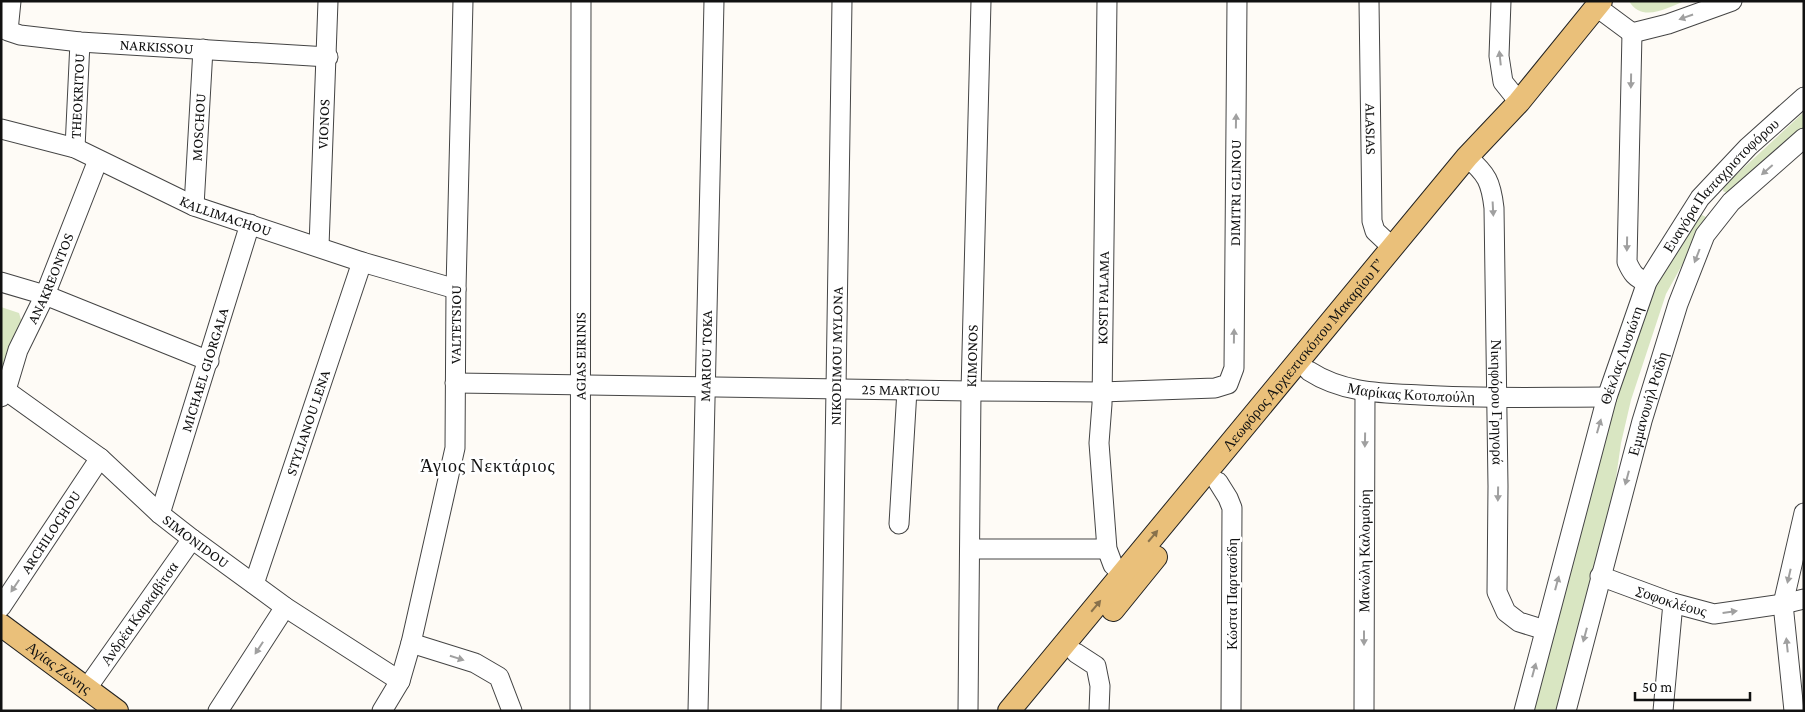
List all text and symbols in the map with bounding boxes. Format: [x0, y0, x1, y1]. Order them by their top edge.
one-way arrow [1678, 14, 1693, 22]
street label: NARKISSOU [119, 36, 194, 57]
one-way arrow [1496, 50, 1504, 66]
street label: THEOKRITOU [67, 53, 87, 139]
one-way arrow [1627, 74, 1635, 90]
street label: MOSCHOU [189, 92, 208, 162]
street label: VIONOS [315, 99, 332, 149]
street label: ALASIAS [1362, 103, 1379, 155]
one-way arrow [1232, 113, 1240, 129]
street label: Ευαγόρα Παπαχριστοφόρου [1660, 115, 1782, 255]
street label: DIMITRI GLINOU [1227, 139, 1244, 246]
one-way arrow [1761, 164, 1773, 176]
street label: KALLIMACHOU [177, 192, 274, 239]
one-way arrow [1490, 202, 1498, 218]
street label: ANAKREONTOS [24, 231, 77, 326]
one-way arrow [1623, 236, 1631, 252]
one-way arrow [1693, 249, 1700, 264]
street label: KOSTI PALAMA [1094, 251, 1112, 345]
street label: Λεωφόρος Αρχιεπισκόπου Μακαρίου Γ’ [1220, 256, 1387, 454]
street label: VALTETSIOU [448, 285, 464, 364]
street label: NIKODIMOU MYLONA [827, 286, 846, 426]
street label: Θέκλας Λυσιώτη [1597, 304, 1646, 406]
street label: MICHAEL GIORGALA [178, 305, 232, 434]
street label: MARIOU TOKA [697, 310, 715, 402]
street label: AGIAS EIRINIS [572, 312, 589, 400]
street label: KIMONOS [963, 325, 981, 388]
one-way arrow [1230, 328, 1238, 344]
street label: Νικηφόρου Γρηγορά [1488, 339, 1506, 465]
street label: Εμμανουήλ Ροΐδη [1625, 350, 1671, 457]
street label: STYLIANOU LENA [283, 368, 333, 478]
street label: Μαρίκας Κοτοπούλη [1346, 380, 1475, 405]
street label: 25 MARTIOU [862, 381, 941, 399]
one-way arrow [1595, 418, 1603, 433]
one-way arrow [1361, 433, 1369, 449]
district label: Άγιος Νεκτάριος [420, 456, 556, 476]
one-way arrow [1623, 470, 1631, 485]
one-way arrow [1494, 486, 1502, 502]
street label: ARCHILOCHOU [18, 487, 84, 576]
street label: Μανώλη Καλομοίρη [1356, 489, 1374, 613]
street label: SIMONIDOU [160, 511, 232, 571]
one-way arrow [1148, 530, 1159, 543]
street label: Κώστα Παρτασίδη [1224, 538, 1240, 650]
street label: Ανδρέα Καρκαβίτσα [98, 559, 181, 668]
one-way arrow [1785, 568, 1793, 583]
one-way arrow [1554, 575, 1562, 590]
one-way arrow [10, 579, 20, 593]
street label: Σοφοκλέους [1634, 582, 1709, 620]
one-way arrow [1091, 599, 1102, 612]
one-way arrow [1723, 608, 1739, 616]
one-way arrow [1581, 627, 1589, 642]
one-way arrow [1360, 630, 1368, 646]
one-way arrow [1783, 637, 1791, 653]
street label: Αγίας Ζώνης [23, 639, 94, 697]
one-way arrow [254, 641, 263, 655]
one-way arrow [450, 654, 465, 662]
one-way arrow [1530, 663, 1538, 678]
scale bar [1635, 670, 1750, 702]
text: 50 m [1642, 679, 1672, 695]

